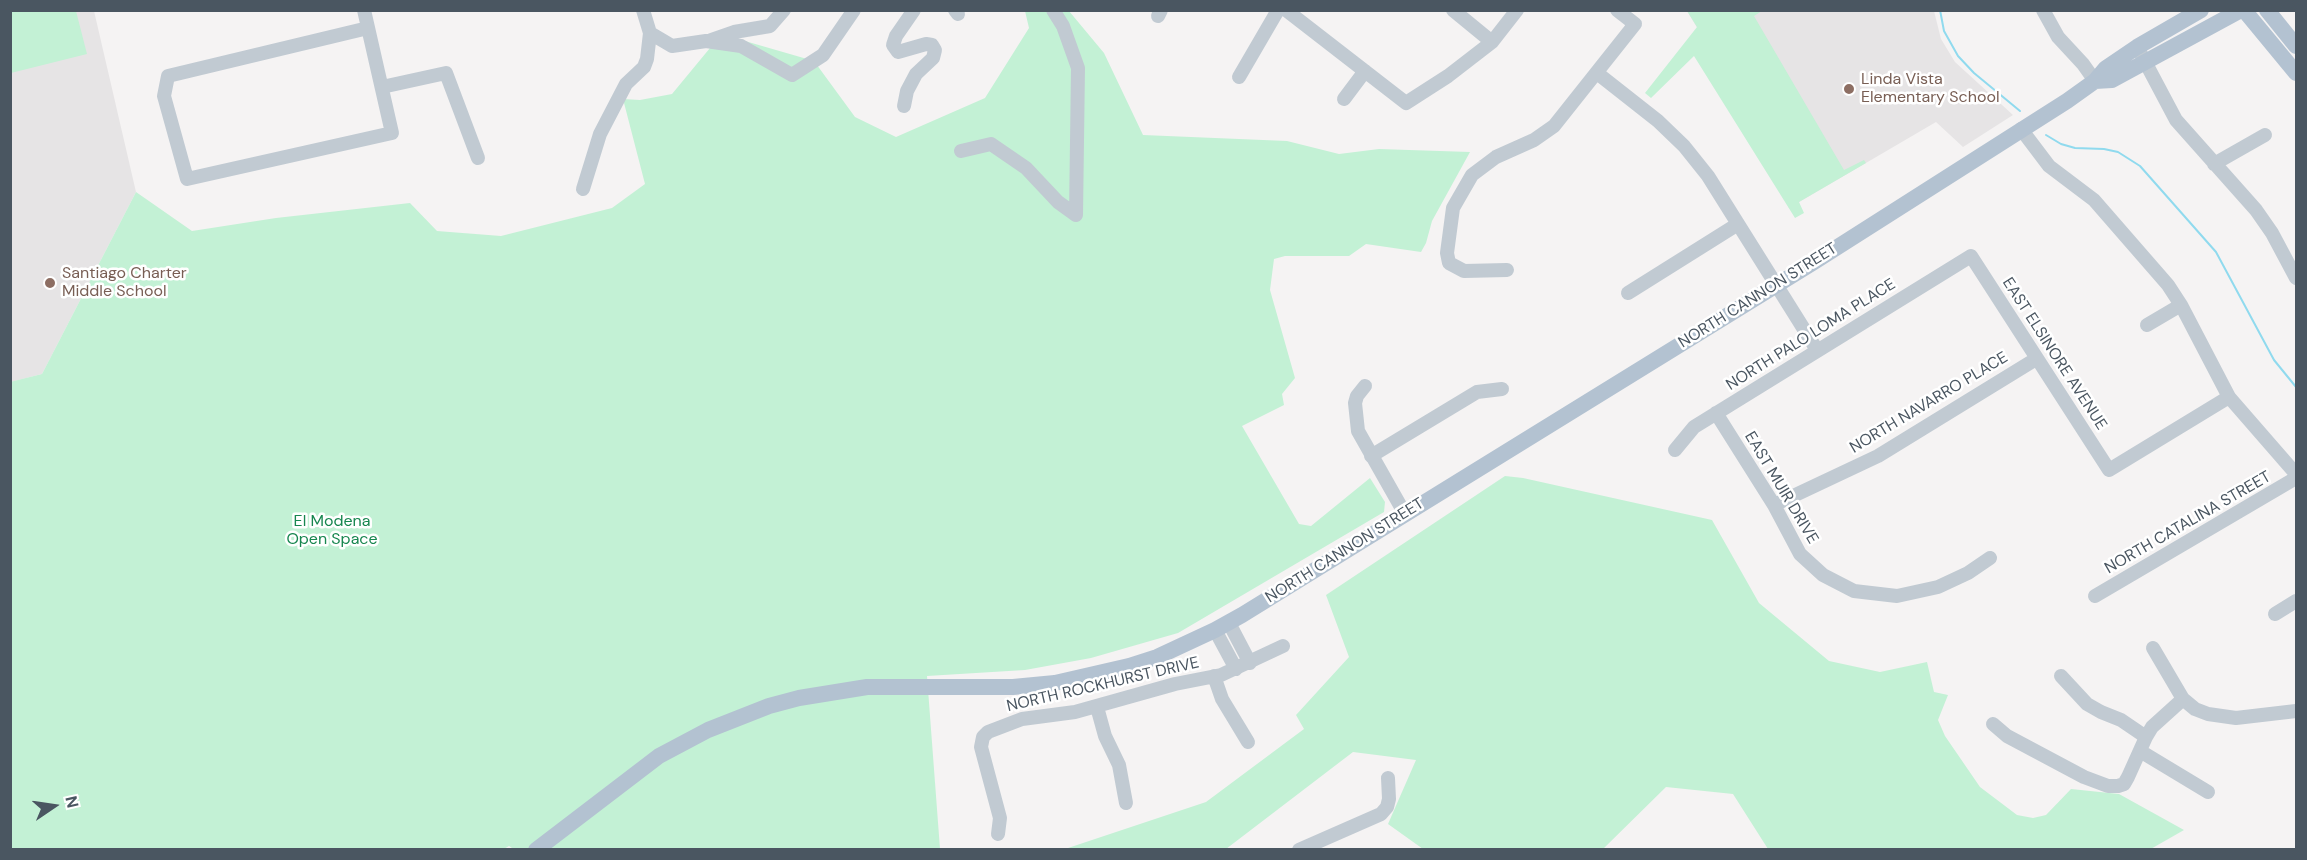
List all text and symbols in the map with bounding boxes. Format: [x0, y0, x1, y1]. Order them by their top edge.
place label: Linda Vista Elementary School [1861, 70, 1999, 108]
marker: Linda Vista Elementary School [1842, 82, 1856, 96]
street label: NORTH CANNON STREET [1675, 239, 1841, 353]
place label: Santiago Charter Middle School [62, 264, 187, 302]
street label: EAST ELSINORE AVENUE [1998, 274, 2110, 434]
street label: NORTH PALO LOMA PLACE [1723, 275, 1899, 395]
marker: Santiago Charter Middle School [43, 276, 57, 290]
street label: NORTH NAVARRO PLACE [1847, 348, 2011, 458]
street label: EAST MUIR DRIVE [1740, 428, 1822, 548]
street label: NORTH CATALINA STREET [2102, 468, 2274, 578]
street label: NORTH CANNON STREET [1262, 494, 1428, 608]
park label: El Modena Open Space [286, 512, 378, 550]
street label: NORTH ROCKHURST DRIVE [1005, 654, 1201, 716]
north arrow [24, 776, 84, 836]
text: N [60, 794, 84, 810]

